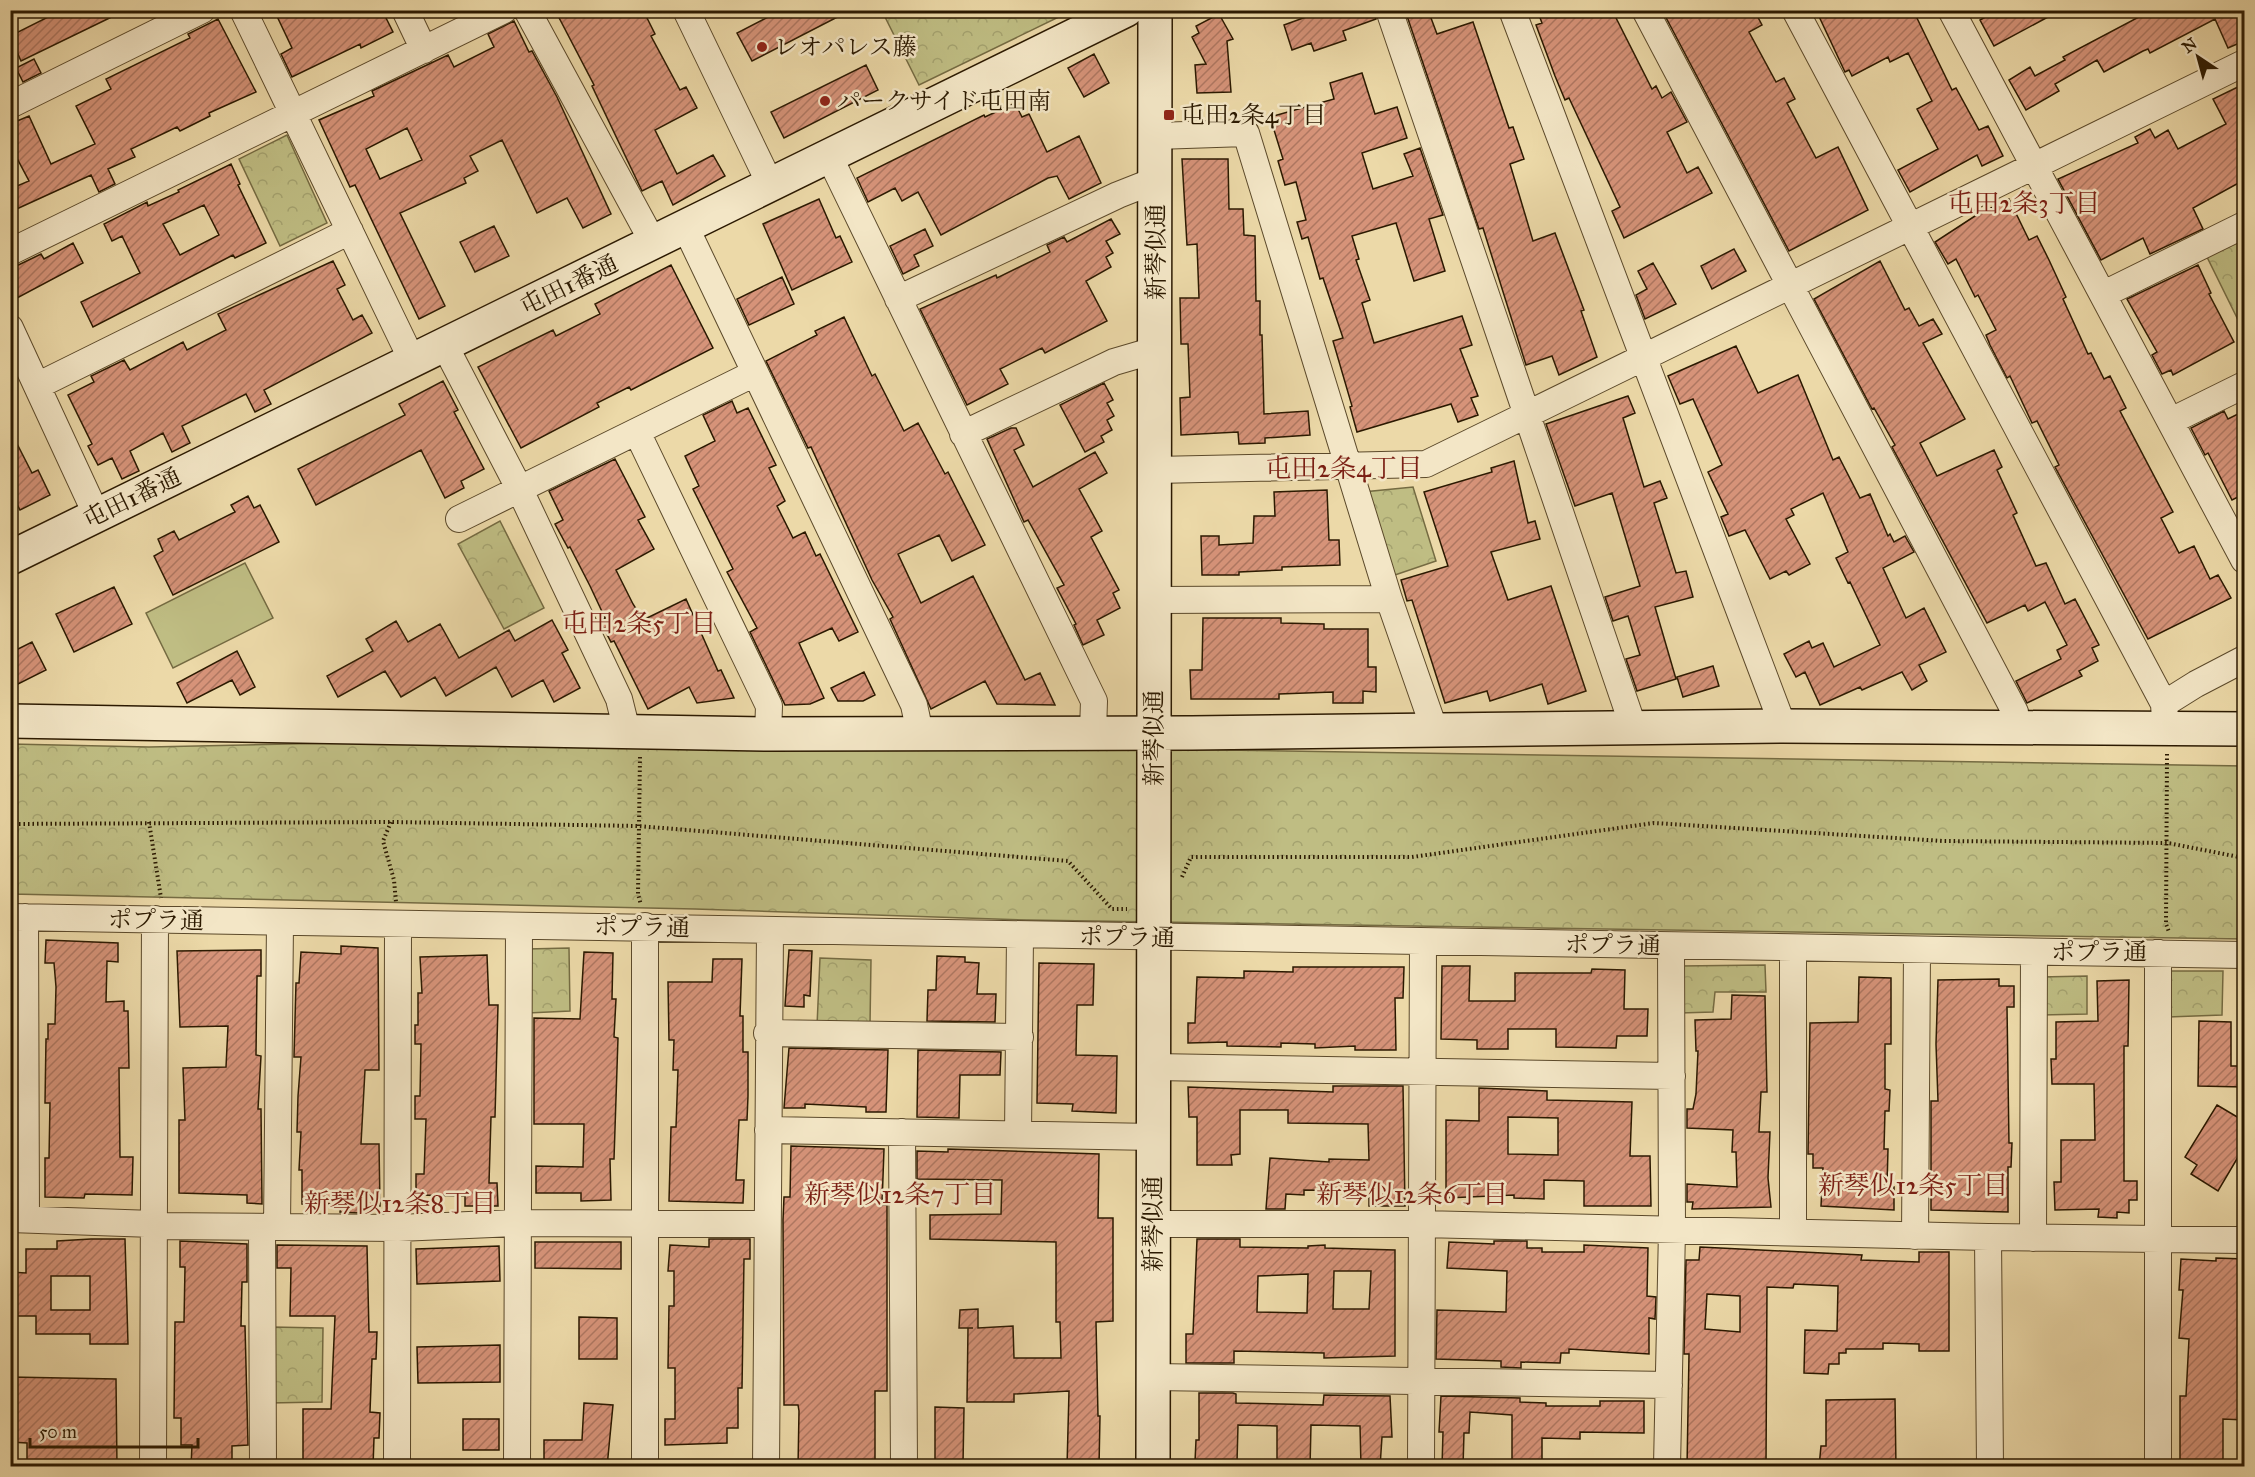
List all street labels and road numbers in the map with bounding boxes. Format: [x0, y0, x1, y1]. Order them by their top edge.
street label: 新琴似通 [1141, 204, 1171, 300]
street label: 屯田1番通 [515, 248, 623, 322]
street label: 屯田1番通 [78, 461, 186, 535]
street label: 新琴似通 [1139, 690, 1169, 786]
street label: ポプラ通 [108, 904, 204, 936]
street label: ポプラ通 [594, 911, 690, 943]
street label: ポプラ通 [1079, 921, 1175, 953]
street label: ポプラ通 [1565, 929, 1661, 961]
street label: ポプラ通 [2051, 937, 2147, 967]
street label: 新琴似通 [1138, 1176, 1168, 1272]

